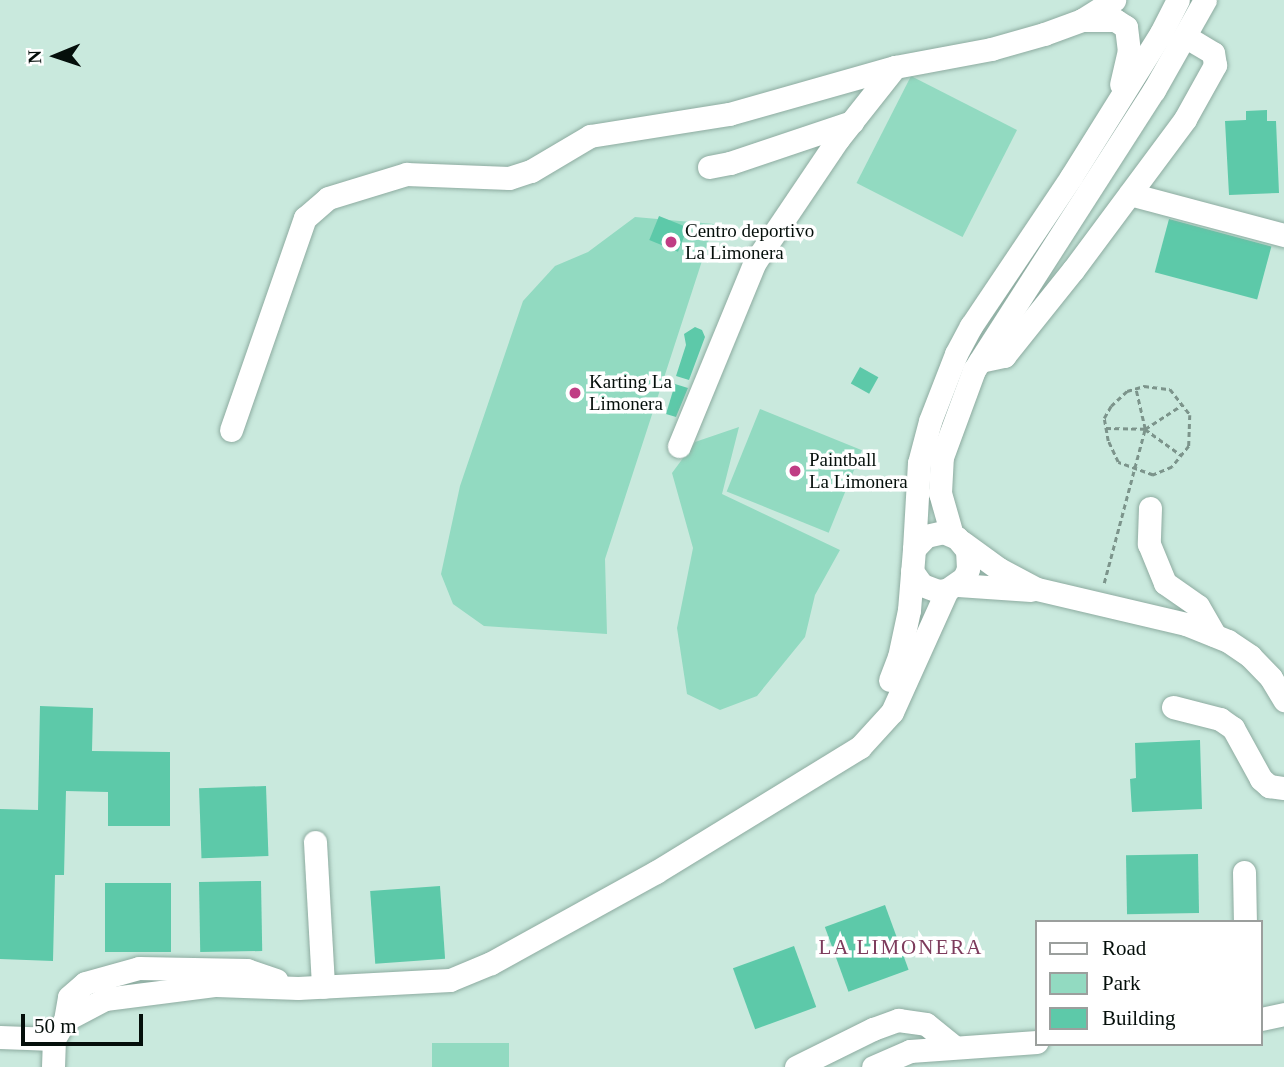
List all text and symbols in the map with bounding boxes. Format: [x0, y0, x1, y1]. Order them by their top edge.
north arrow [21, 21, 91, 91]
text: N [24, 50, 45, 64]
place label: Centro deportivo La Limonera [685, 220, 814, 264]
marker: Centro deportivo La Limonera [663, 234, 679, 250]
place label: Karting La Limonera [589, 371, 672, 415]
marker: Karting La Limonera [567, 385, 583, 401]
place label: Paintball La Limonera [809, 449, 908, 493]
marker: Paintball La Limonera [787, 463, 803, 479]
legend [1036, 920, 1263, 1046]
district label: LA LIMONERA [819, 934, 983, 960]
text: Road [1102, 936, 1146, 960]
text: Park [1102, 971, 1141, 995]
scale bar [24, 1000, 147, 1044]
text: Building [1102, 1006, 1176, 1030]
text: 50 m [34, 1014, 77, 1038]

